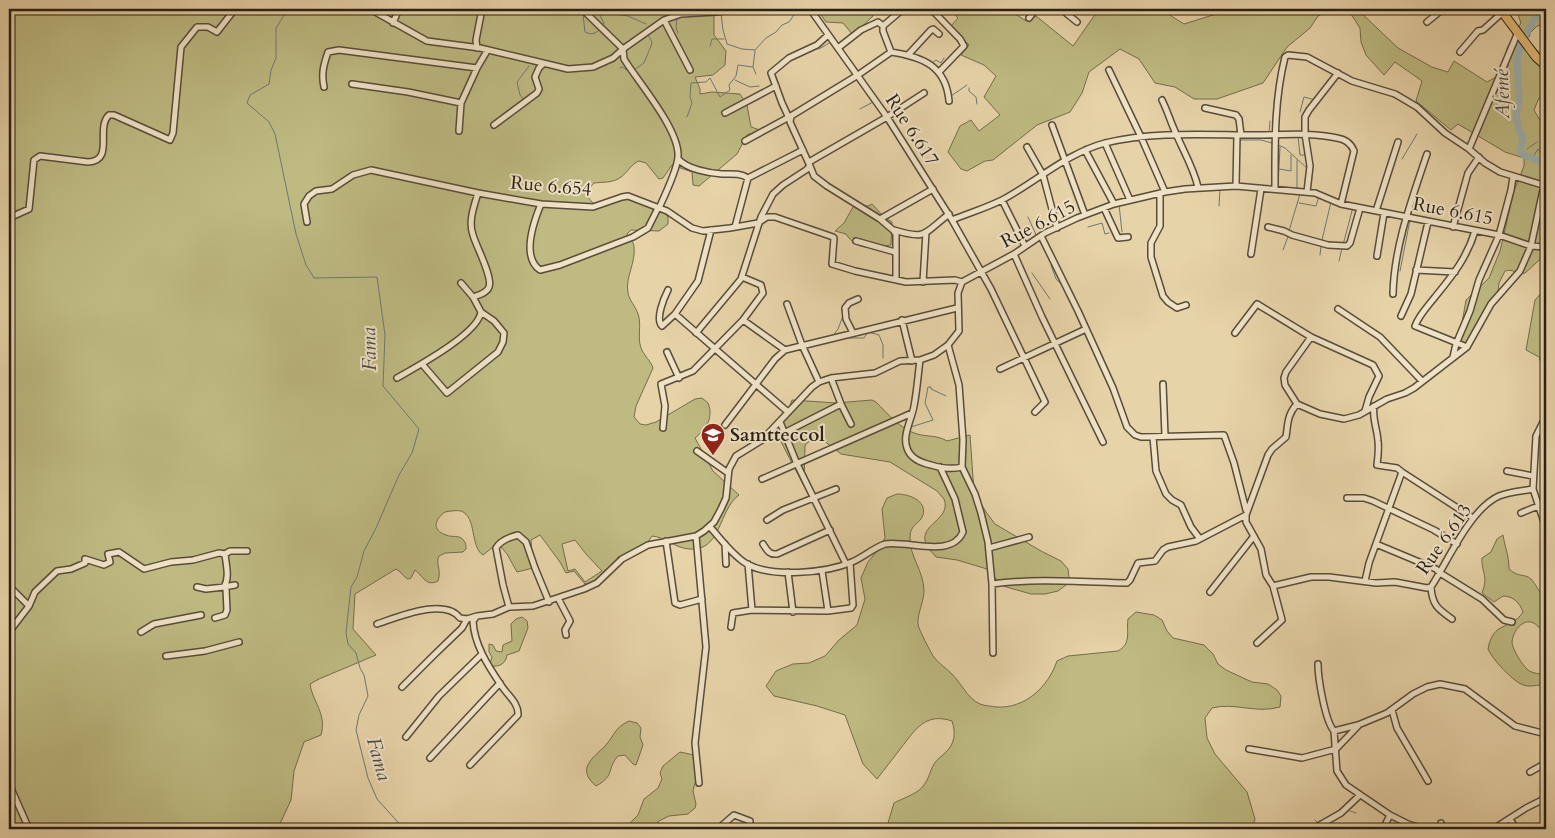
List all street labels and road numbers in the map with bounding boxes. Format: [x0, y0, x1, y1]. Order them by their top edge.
street label: Rue 6.617 [879, 89, 945, 171]
street label: Rue 6.654 [509, 170, 593, 203]
street label: Rue 6.615 [1411, 191, 1495, 231]
street label: Rue 6.615 [996, 193, 1080, 255]
street label: Rue 6.613 [1410, 498, 1478, 580]

